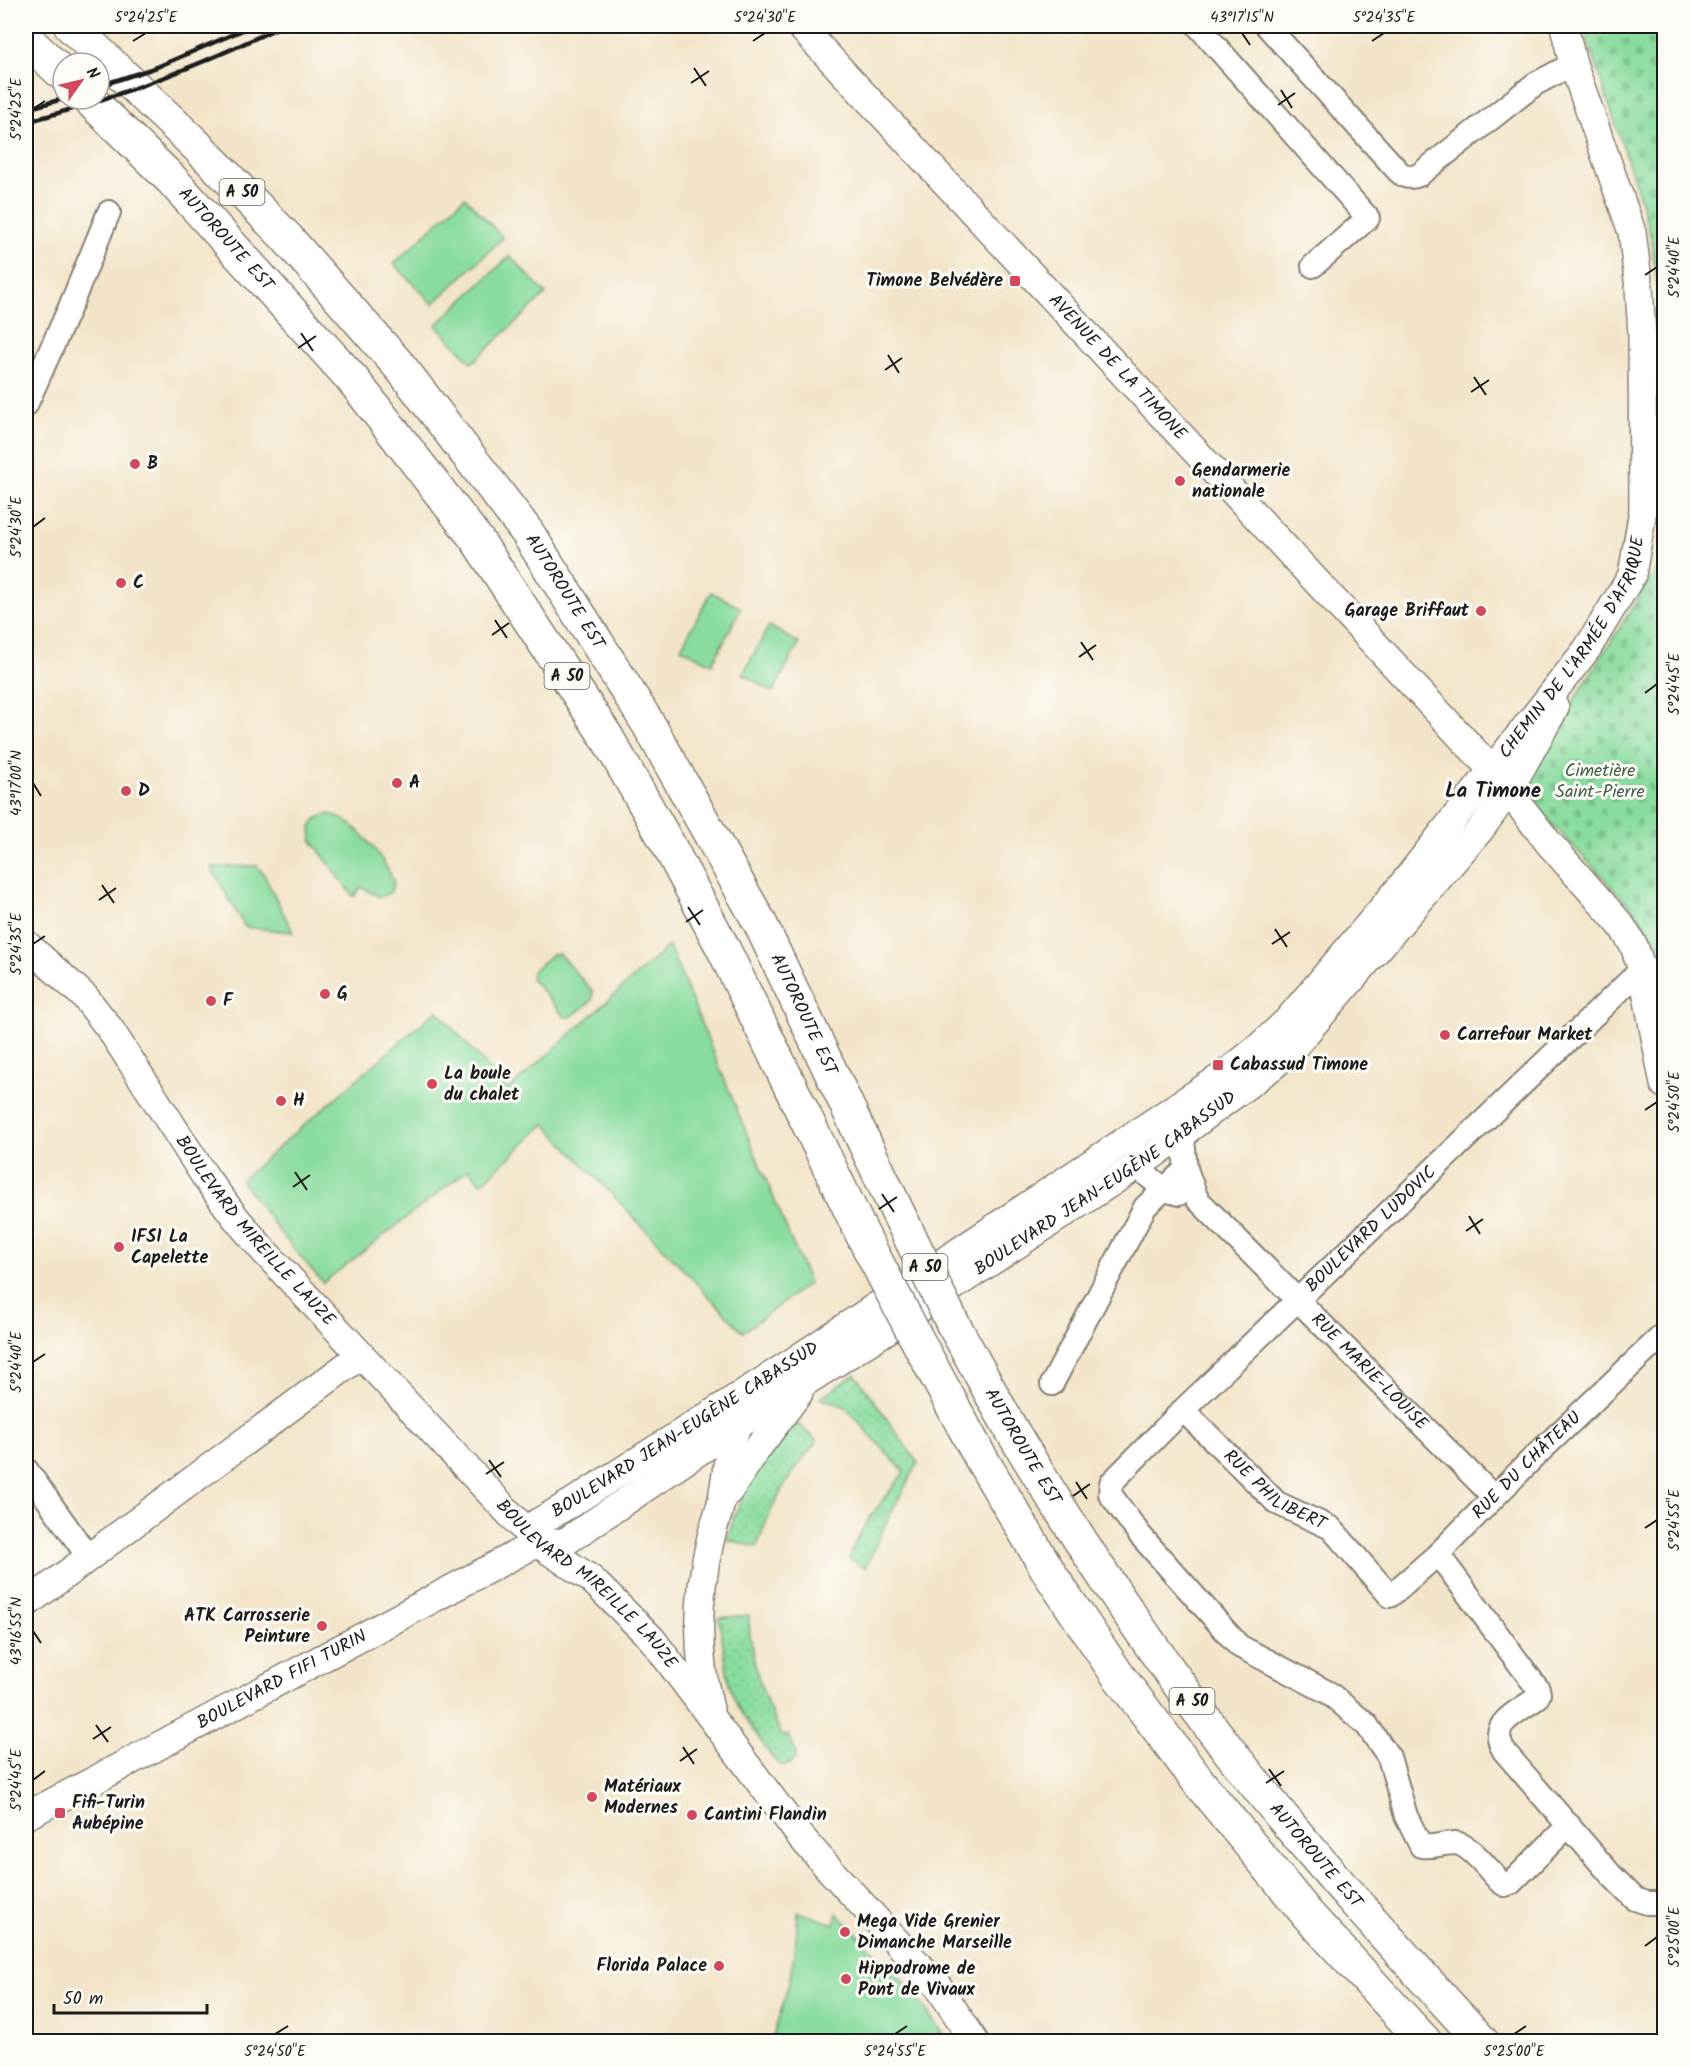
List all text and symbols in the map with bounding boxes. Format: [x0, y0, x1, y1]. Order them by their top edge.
text: 5°24'25"E [115, 6, 179, 30]
text: 5°24'30"E [734, 6, 797, 30]
text: 43°17'15"N [1210, 6, 1274, 30]
text: 5°24'35"E [1353, 6, 1417, 30]
north arrow [51, 51, 111, 111]
text: N [79, 62, 105, 85]
text: 5°24'25"E [5, 76, 29, 140]
road number: A 50 [220, 179, 264, 205]
street label: AUTOROUTE EST [171, 181, 282, 299]
text: 5°24'40"E [1663, 235, 1687, 298]
place label: Timone Belvédère [866, 267, 1003, 296]
marker: Timone Belvédère [1008, 274, 1022, 288]
street label: AVENUE DE LA TIMONE [1041, 287, 1194, 448]
place label: B [147, 450, 158, 479]
marker: B [128, 457, 142, 471]
place label: Gendarmerie nationale [1192, 457, 1291, 507]
marker: Gendarmerie nationale [1173, 474, 1187, 488]
text: 5°24'30"E [5, 495, 29, 558]
street label: AUTOROUTE EST [517, 528, 613, 656]
street label: CHEMIN DE L'ARMÉE D'AFRIQUE [1492, 533, 1653, 765]
place label: C [133, 569, 144, 598]
marker: C [114, 576, 128, 590]
place label: Garage Briffaut [1345, 597, 1470, 626]
marker: Garage Briffaut [1474, 604, 1488, 618]
text: 5°24'45"E [1663, 652, 1687, 715]
road number: A 50 [544, 663, 590, 689]
text: 43°17'00"N [5, 750, 29, 816]
park label: Cimetière Saint-Pierre [1555, 757, 1645, 807]
place label: A [409, 769, 420, 798]
district label: La Timone [1445, 775, 1541, 808]
marker: A [390, 776, 404, 790]
place label: D [138, 777, 150, 806]
marker: D [119, 784, 133, 798]
text: 5°24'35"E [5, 911, 29, 975]
street label: AUTOROUTE EST [762, 949, 845, 1081]
place label: G [337, 980, 348, 1009]
place label: F [223, 987, 234, 1016]
marker: G [318, 987, 332, 1001]
marker: F [204, 994, 218, 1008]
place label: Carrefour Market [1457, 1021, 1593, 1050]
marker: Carrefour Market [1438, 1028, 1452, 1042]
place label: Cabassud Timone [1230, 1051, 1368, 1080]
marker: Cabassud Timone [1211, 1058, 1225, 1072]
place label: La boule du chalet [444, 1060, 520, 1110]
text: 5°24'50"E [1663, 1070, 1687, 1133]
marker: La boule du chalet [425, 1077, 439, 1091]
street label: BOULEVARD JEAN-EUGÈNE CABASSUD [968, 1083, 1243, 1283]
place label: H [293, 1087, 305, 1116]
marker: H [274, 1094, 288, 1108]
street label: BOULEVARD MIREILLE LAUZE [168, 1129, 342, 1333]
street label: BOULEVARD LUDOVIC [1299, 1159, 1443, 1300]
place label: IFSI La Capelette [131, 1223, 209, 1273]
marker: IFSI La Capelette [112, 1240, 126, 1254]
road number: A 50 [902, 1254, 948, 1280]
street label: RUE MARIE-LOUISE [1304, 1306, 1435, 1438]
text: 5°24'40"E [5, 1330, 29, 1393]
street label: BOULEVARD JEAN-EUGÈNE CABASSUD [546, 1334, 825, 1526]
street label: AUTOROUTE EST [976, 1383, 1070, 1512]
street label: RUE DU CHÂTEAU [1465, 1404, 1589, 1526]
street label: RUE PHILIBERT [1216, 1443, 1332, 1539]
text: 5°24'55"E [1663, 1488, 1687, 1551]
street label: BOULEVARD MIREILLE LAUZE [488, 1493, 685, 1676]
text: 43°16'55"N [5, 1597, 29, 1665]
place label: ATK Carrosserie Peinture [184, 1602, 310, 1652]
marker: ATK Carrosserie Peinture [315, 1619, 329, 1633]
street label: BOULEVARD FIFI TURIN [192, 1622, 372, 1737]
road number: A 50 [1170, 1688, 1214, 1714]
text: 5°24'45"E [5, 1748, 29, 1811]
place label: Matériaux Modernes [604, 1773, 681, 1823]
place label: Fifi-Turin Aubépine [72, 1789, 145, 1839]
marker: Matériaux Modernes [585, 1790, 599, 1804]
street label: AUTOROUTE EST [1262, 1796, 1370, 1916]
place label: Cantini Flandin [704, 1801, 827, 1830]
marker: Fifi-Turin Aubépine [53, 1806, 67, 1820]
marker: Cantini Flandin [685, 1808, 699, 1822]
text: 5°25'00"E [1663, 1905, 1687, 1967]
place label: Mega Vide Grenier Dimanche Marseille [857, 1908, 1012, 1958]
marker: Mega Vide Grenier Dimanche Marseille [838, 1925, 852, 1939]
place label: Florida Palace [597, 1952, 707, 1981]
place label: Hippodrome de Pont de Vivaux [858, 1955, 976, 2005]
marker: Florida Palace [712, 1959, 726, 1973]
marker: Hippodrome de Pont de Vivaux [839, 1972, 853, 1986]
scale bar [54, 1977, 207, 2015]
text: 50 m [63, 1985, 103, 2014]
text: 5°24'50"E [244, 2040, 307, 2064]
text: 5°24'55"E [864, 2040, 927, 2064]
text: 5°25'00"E [1484, 2040, 1546, 2064]

